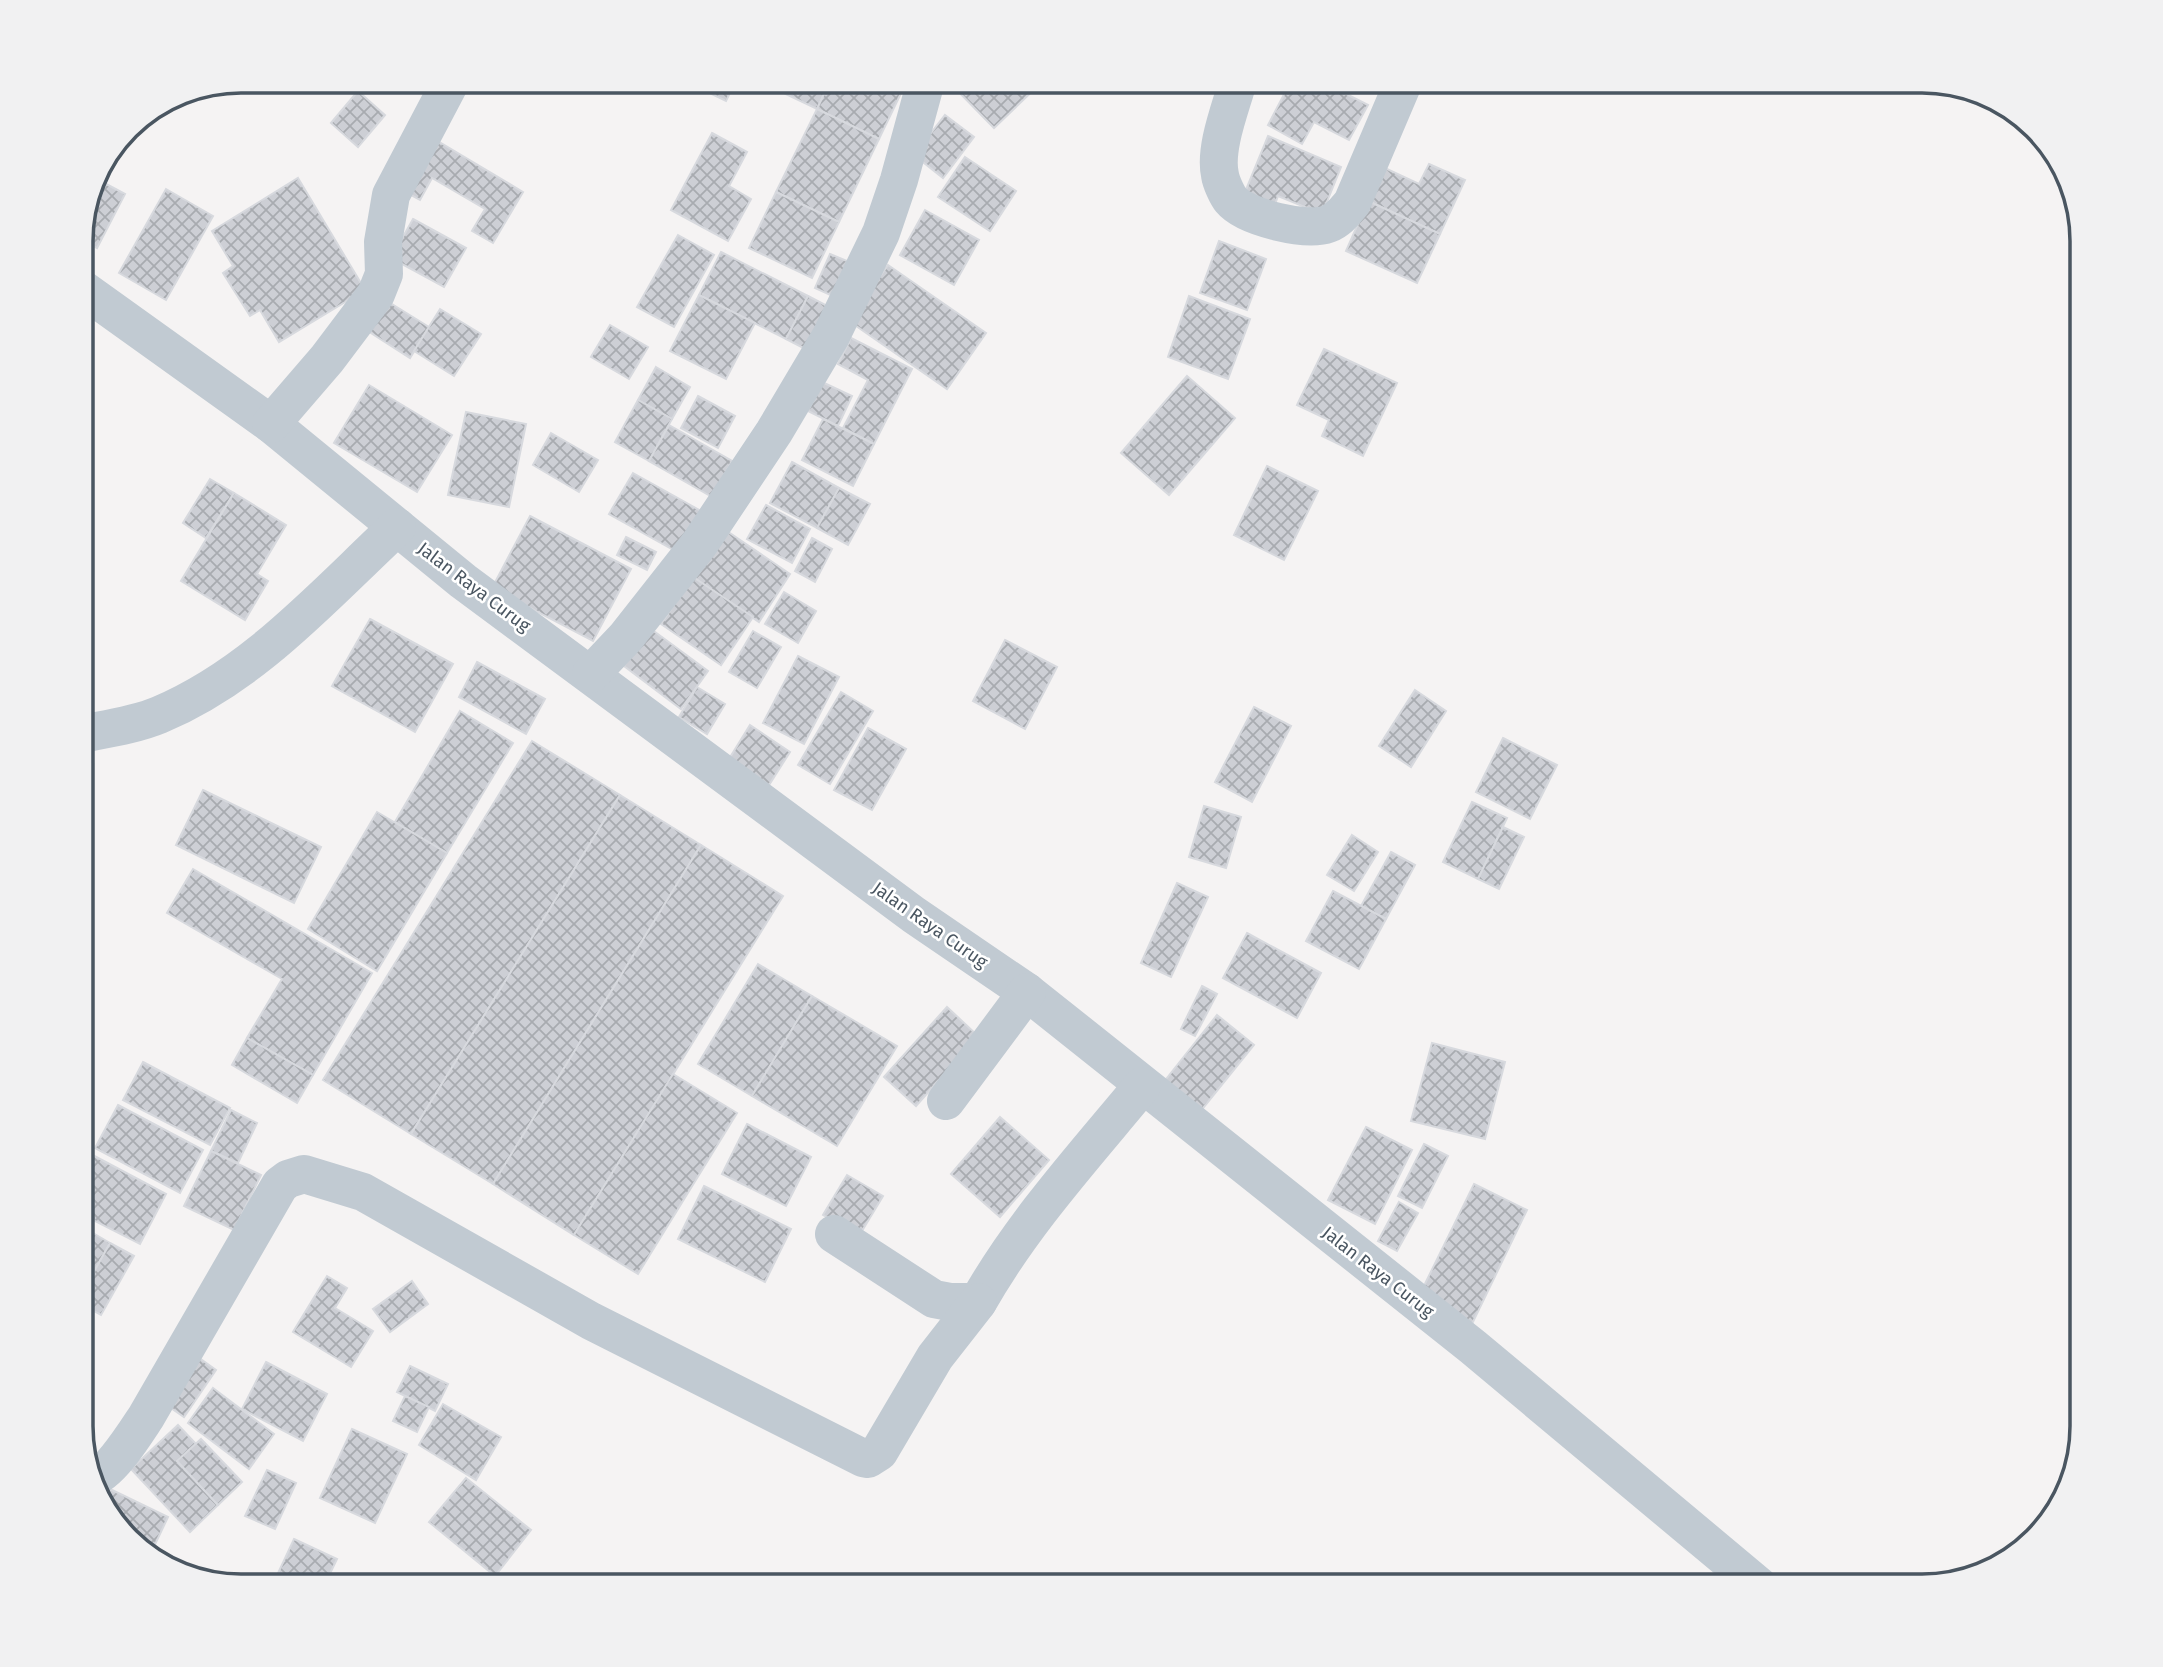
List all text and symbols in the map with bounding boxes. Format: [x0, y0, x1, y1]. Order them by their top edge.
street label: Jalan Raya Curug [413, 537, 535, 637]
street label: Jalan Raya Curug [868, 877, 992, 973]
street label: Jalan Raya Curug [1318, 1222, 1439, 1323]

